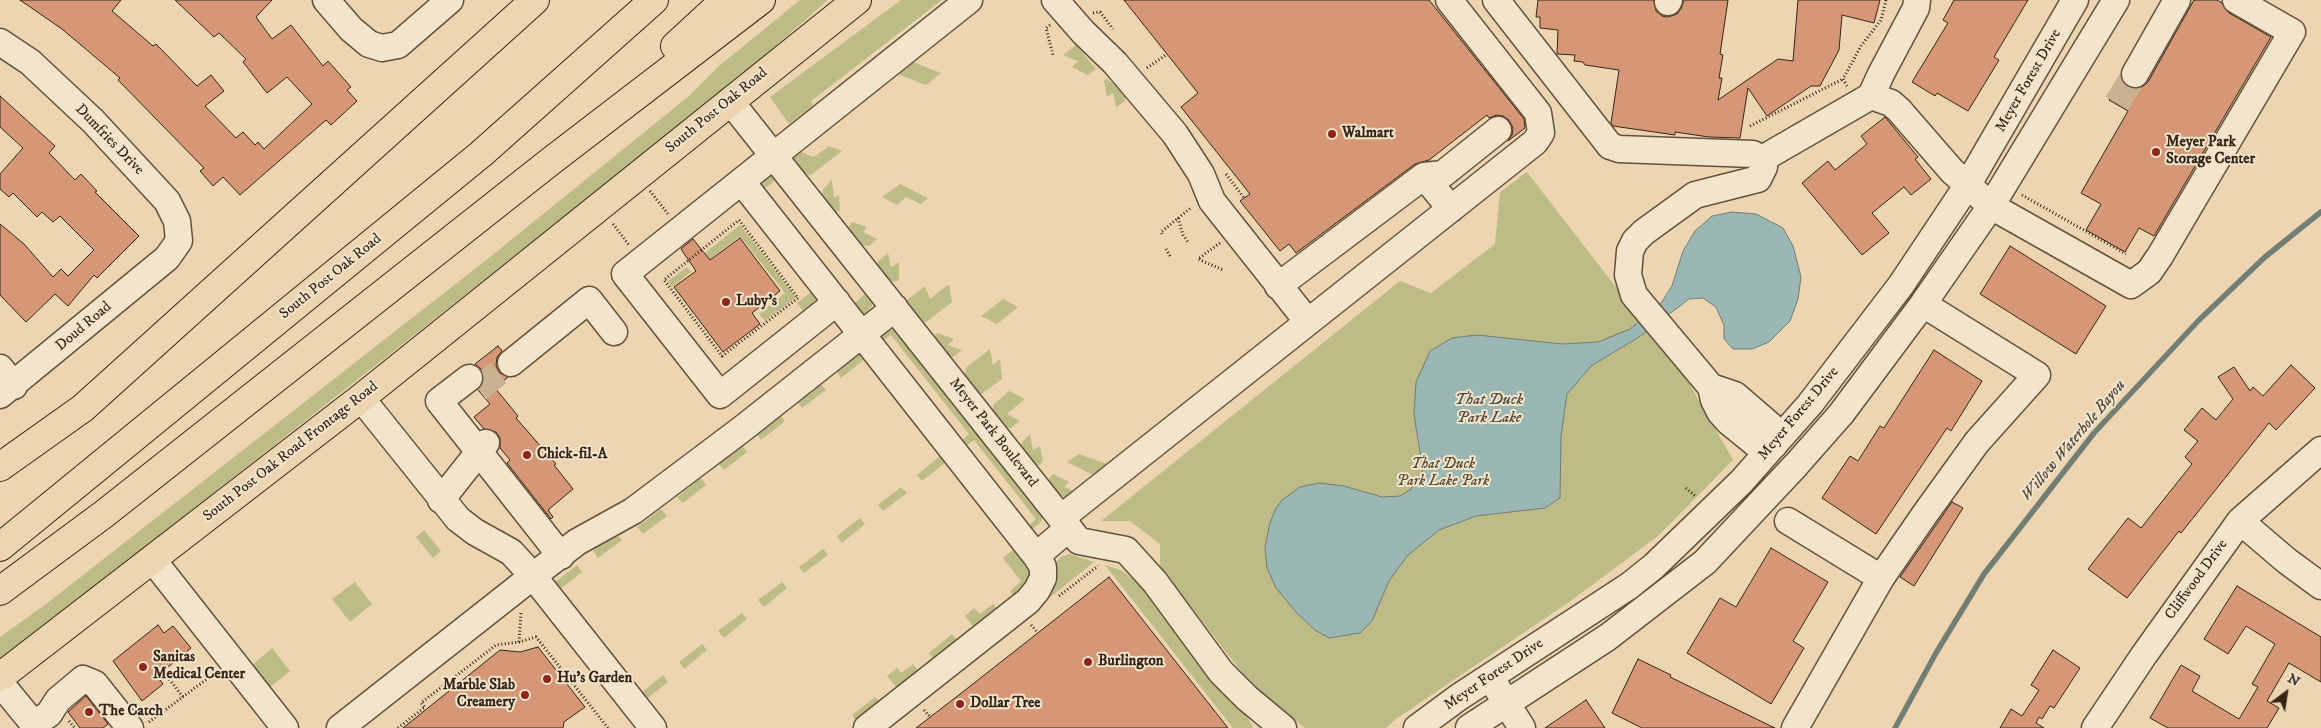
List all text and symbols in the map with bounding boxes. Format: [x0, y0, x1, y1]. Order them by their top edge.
street label: Meyer Forest Drive [1992, 26, 2066, 136]
street label: South Post Oak Road [662, 64, 772, 158]
street label: Dumfries Drive [71, 101, 147, 179]
place label: Walmart [1342, 125, 1394, 143]
marker: Walmart [1326, 128, 1338, 140]
place label: Meyer Park Storage Center [2166, 134, 2255, 169]
marker: Meyer Park Storage Center [2150, 146, 2162, 158]
street label: South Post Oak Road [276, 230, 386, 324]
place label: Luby's [736, 293, 777, 311]
marker: Luby's [720, 296, 732, 308]
street label: Doud Road [52, 298, 116, 356]
street label: Meyer Forest Drive [1755, 364, 1843, 464]
street label: Meyer Park Boulevard [945, 375, 1041, 491]
water label: Willow Waterhole Bayou [2018, 376, 2130, 506]
street label: South Post Oak Road Frontage Road [200, 378, 382, 526]
water label: That Duck Park Lake [1455, 391, 1523, 429]
place label: Chick-fil-A [537, 446, 607, 464]
marker: Chick-fil-A [521, 449, 533, 461]
park label: That Duck Park Lake Park [1397, 456, 1489, 491]
street label: Cliffwood Drive [2162, 536, 2232, 624]
street label: Meyer Forest Drive [1441, 635, 1547, 715]
place label: Sanitas Medical Center [153, 649, 245, 684]
place label: Burlington [1098, 653, 1164, 671]
marker: Burlington [1082, 656, 1094, 668]
marker: Sanitas Medical Center [137, 661, 149, 673]
north arrow [2261, 668, 2311, 718]
text: N [2284, 669, 2303, 691]
place label: Hu's Garden [557, 670, 632, 688]
marker: Hu's Garden [541, 673, 553, 685]
place label: Marble Slab Creamery [443, 677, 515, 712]
marker: Marble Slab Creamery [519, 689, 531, 701]
place label: Dollar Tree [970, 695, 1040, 713]
marker: Dollar Tree [954, 698, 966, 710]
place label: The Catch [99, 703, 163, 721]
marker: The Catch [83, 706, 95, 718]

